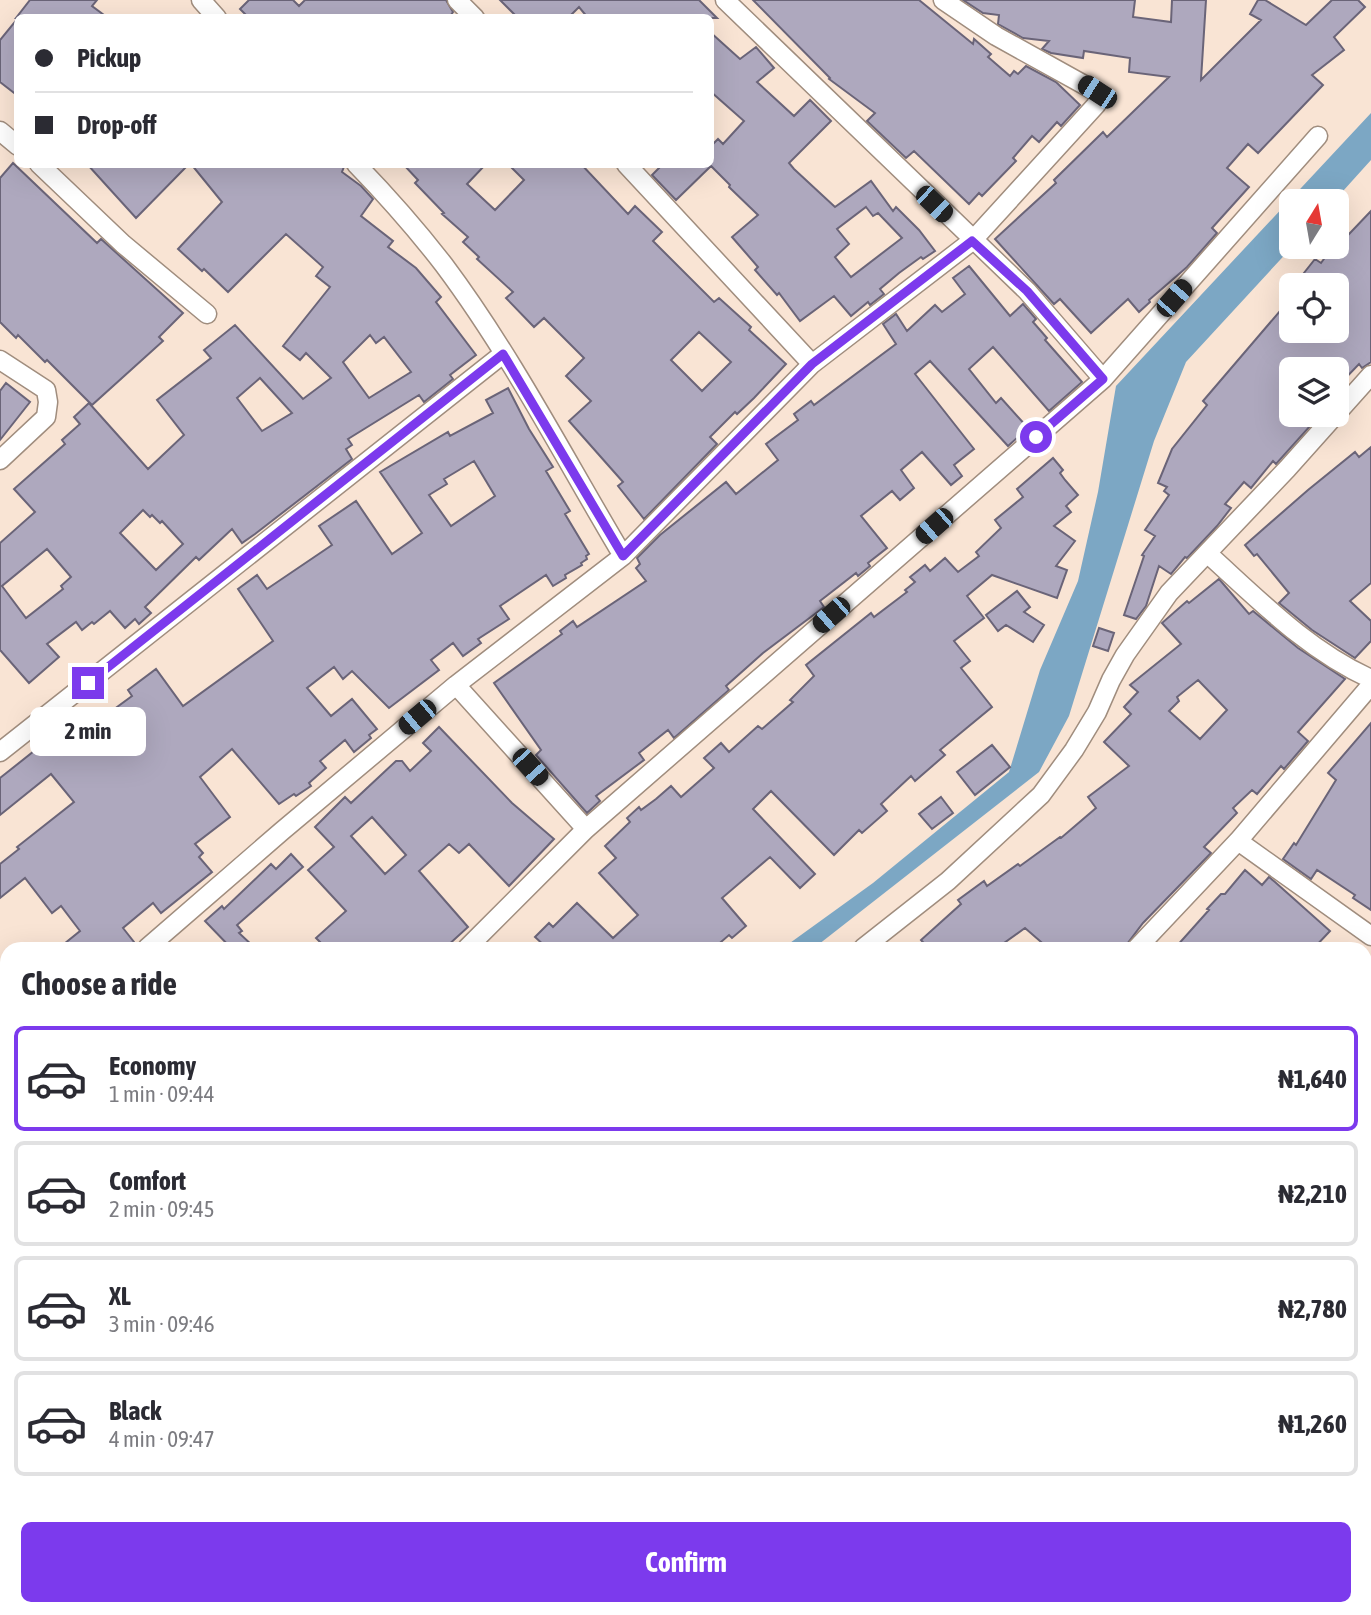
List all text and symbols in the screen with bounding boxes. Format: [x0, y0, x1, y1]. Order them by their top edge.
text: Pickup [77, 43, 141, 73]
car [1074, 72, 1121, 112]
text: Drop-off [77, 110, 157, 140]
car [912, 182, 957, 226]
north arrow [1279, 189, 1349, 259]
map controls [1279, 189, 1349, 427]
button: locate [1279, 273, 1349, 343]
car [1153, 275, 1196, 321]
button: layers [1279, 357, 1349, 427]
route start [1020, 421, 1052, 453]
car [912, 504, 957, 548]
car [809, 593, 854, 637]
route end [72, 667, 104, 699]
car [395, 695, 440, 739]
callout: 2 min [30, 708, 146, 756]
text: 2 min [65, 718, 111, 744]
car [509, 744, 552, 790]
text: Choose a ride [21, 965, 177, 1002]
icon: car [25, 1047, 88, 1110]
text: Economy [109, 1051, 196, 1081]
text: ₦1,640 [1278, 1064, 1347, 1094]
text: 1 min · 09:44 [109, 1081, 215, 1107]
icon: car [25, 1162, 88, 1225]
text: Comfort [109, 1166, 186, 1196]
text: ₦2,210 [1278, 1179, 1347, 1209]
text: 2 min · 09:45 [109, 1196, 215, 1222]
icon: car [25, 1277, 88, 1340]
text: XL [109, 1281, 131, 1311]
text: ₦2,780 [1278, 1294, 1347, 1324]
text: 3 min · 09:46 [109, 1311, 215, 1337]
icon: car [25, 1392, 88, 1455]
text: Black [109, 1396, 161, 1426]
text: ₦1,260 [1278, 1409, 1347, 1439]
text: 4 min · 09:47 [109, 1426, 215, 1452]
button: Confirm [21, 1522, 1351, 1602]

